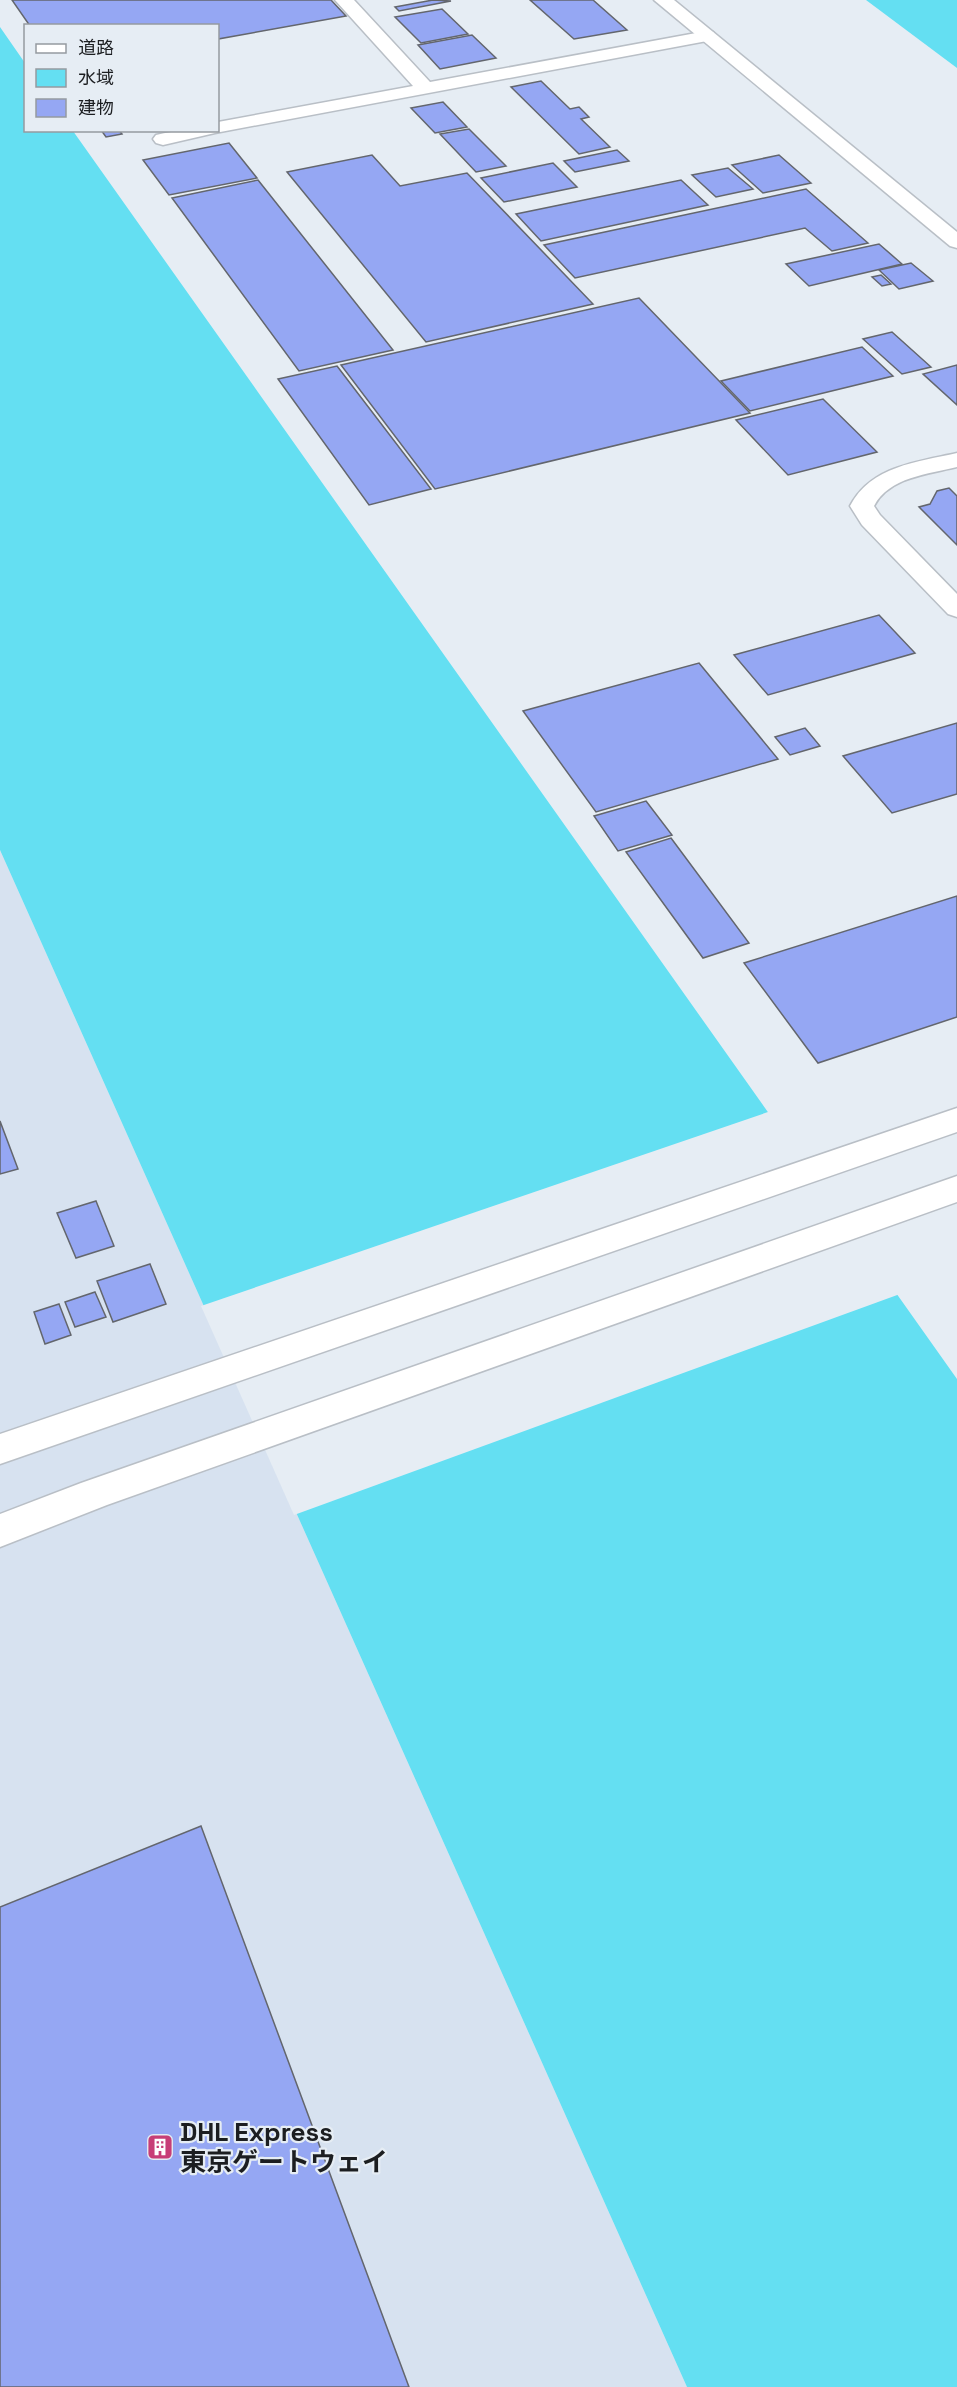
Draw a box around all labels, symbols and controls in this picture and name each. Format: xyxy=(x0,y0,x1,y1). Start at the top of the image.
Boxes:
legend xyxy=(24,24,219,132)
text: 道路 xyxy=(78,36,114,59)
text: 水域 xyxy=(78,66,114,89)
text: 建物 xyxy=(78,96,114,119)
place label: DHL Express 東京ゲートウェイ xyxy=(180,2115,388,2179)
building icon: DHL Express 東京ゲートウェイ xyxy=(145,2132,175,2162)

